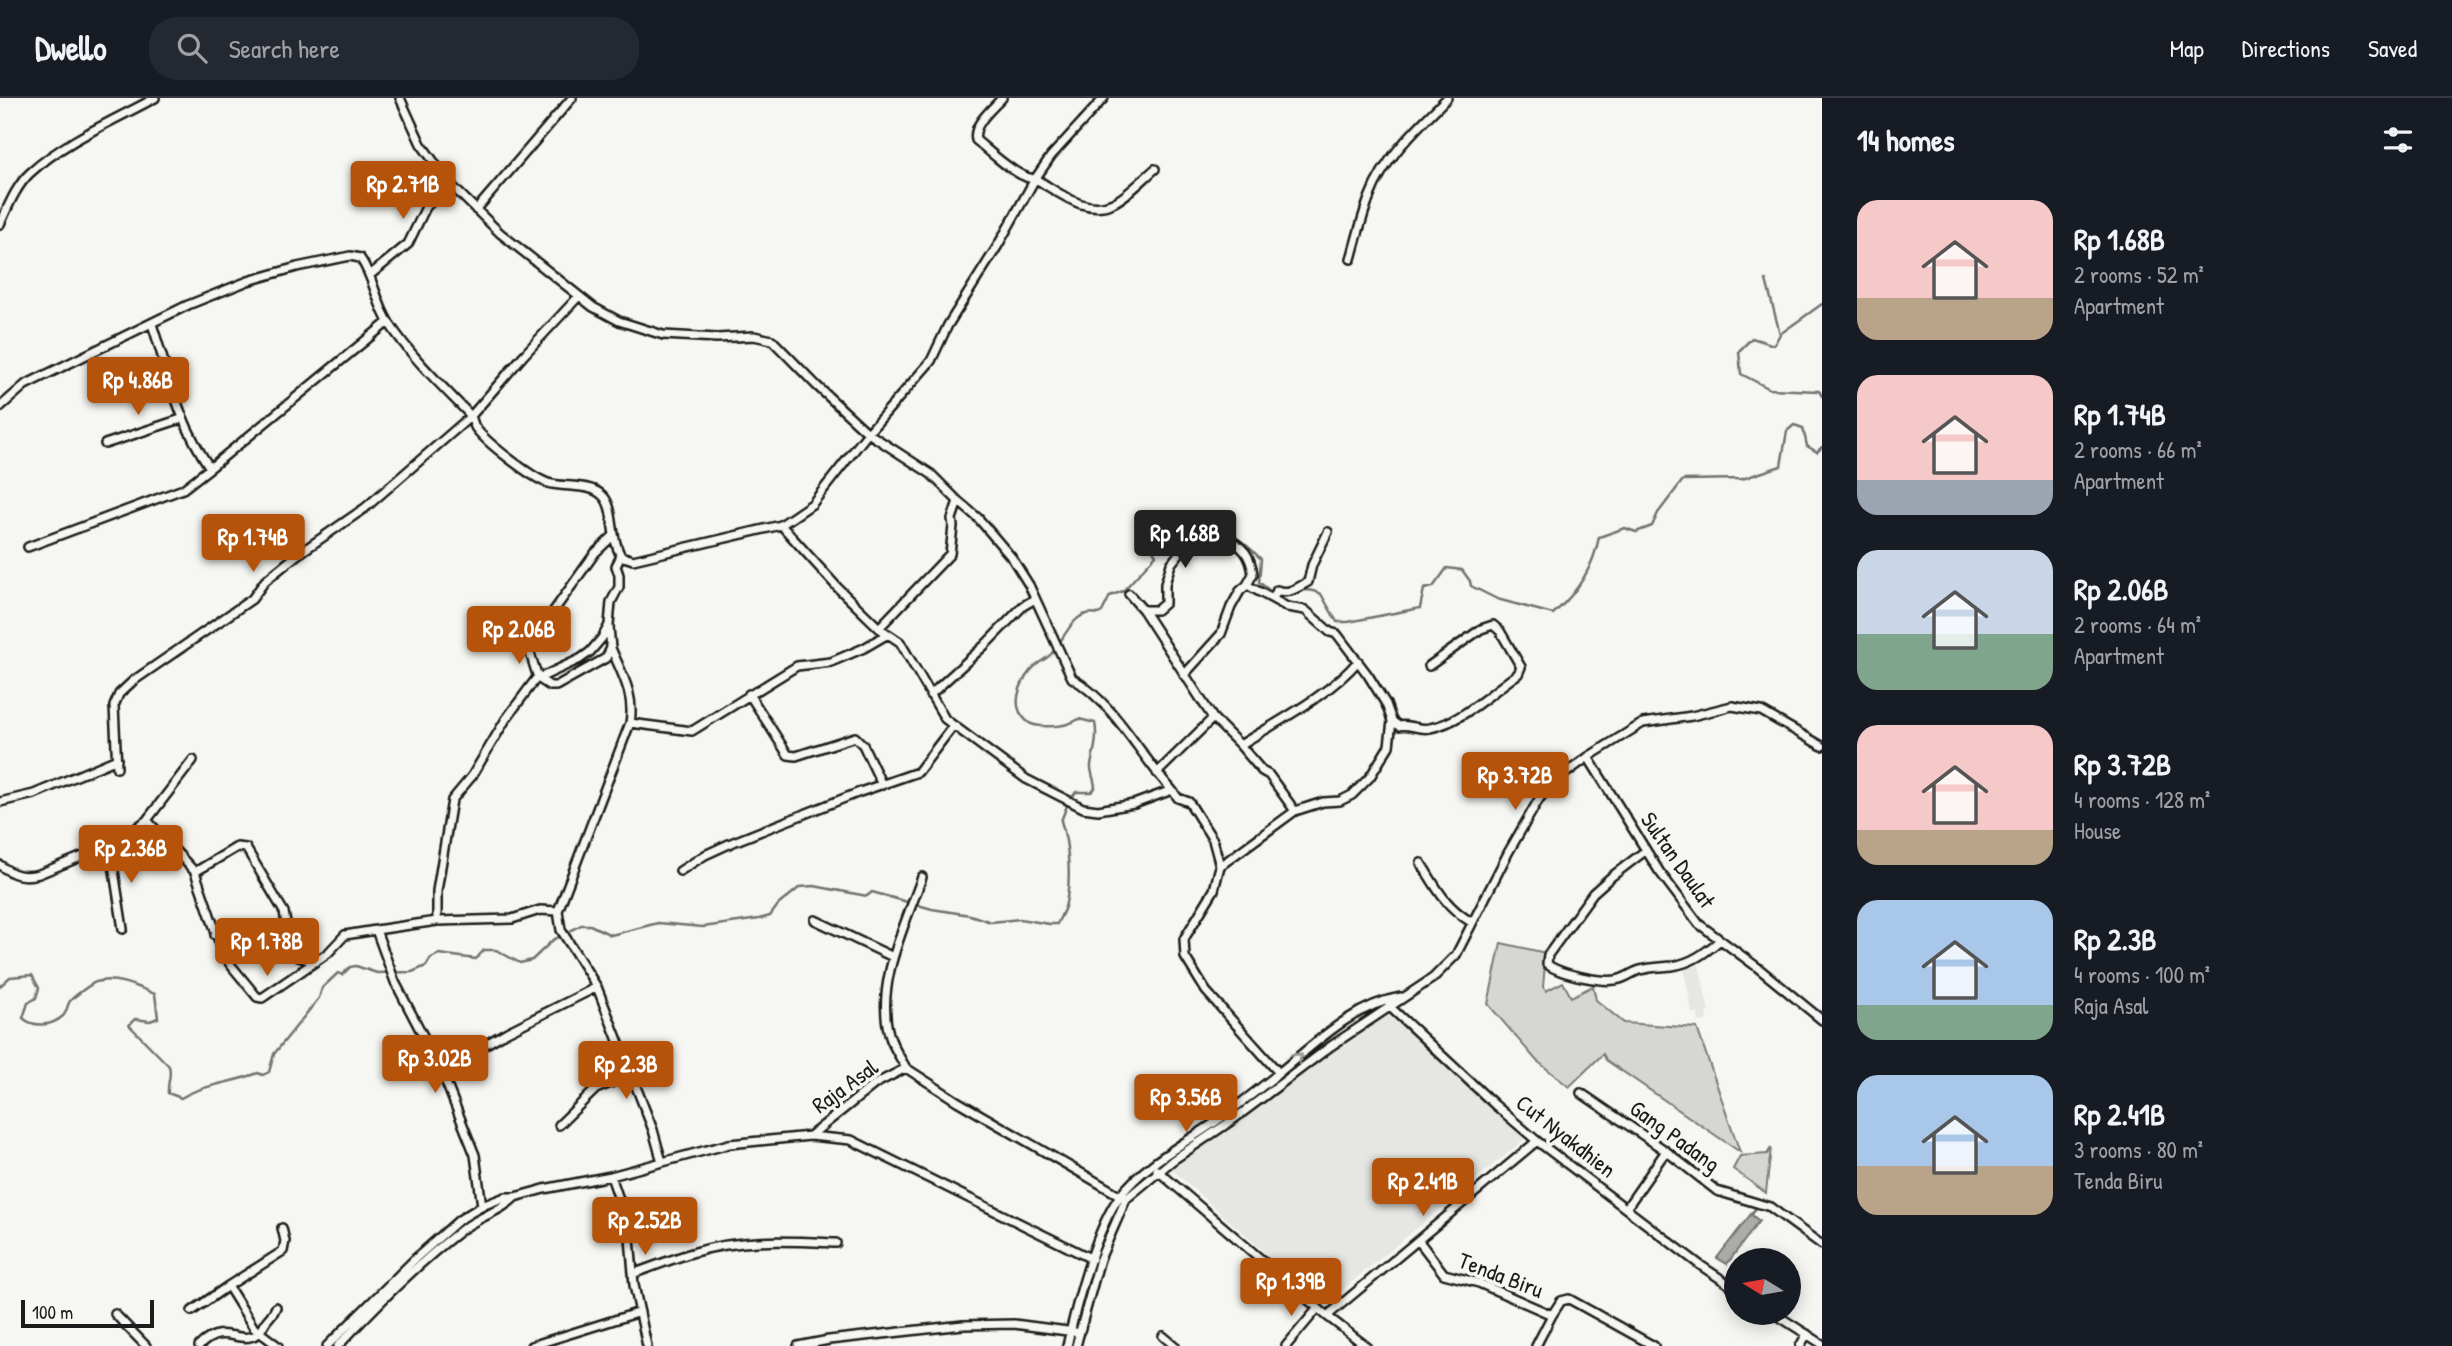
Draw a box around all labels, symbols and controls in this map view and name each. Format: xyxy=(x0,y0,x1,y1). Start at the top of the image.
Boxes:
search box xyxy=(149,17,639,80)
text: Dwello xyxy=(35,26,107,70)
icon: search xyxy=(173,29,211,67)
text: Search here xyxy=(229,31,340,66)
text: Map xyxy=(2170,32,2204,64)
text: Directions xyxy=(2242,32,2330,64)
text: Saved xyxy=(2368,32,2417,64)
text: 14 homes xyxy=(1857,120,1955,160)
icon: filters xyxy=(2379,121,2417,159)
pin: Rp 2.71B xyxy=(331,162,475,221)
text: Rp 2.71B xyxy=(367,168,439,199)
text: Rp 1.68B xyxy=(2074,219,2165,259)
icon: home xyxy=(1913,228,1997,312)
text: 2 rooms · 52 m² xyxy=(2074,259,2204,290)
text: Apartment xyxy=(2074,290,2164,321)
pin: Rp 4.86B xyxy=(66,358,210,417)
text: Rp 4.86B xyxy=(103,364,173,395)
text: Rp 1.74B xyxy=(2074,394,2166,434)
icon: home xyxy=(1913,403,1997,487)
text: 2 rooms · 66 m² xyxy=(2074,434,2202,465)
text: Apartment xyxy=(2074,465,2164,496)
pin: Rp 1.68B xyxy=(1113,510,1257,570)
pin: Rp 1.74B xyxy=(181,514,325,574)
text: Rp 1.68B xyxy=(1150,517,1220,548)
text: Rp 1.74B xyxy=(218,521,288,552)
text: Rp 2.06B xyxy=(2074,569,2168,609)
icon: home xyxy=(1913,578,1997,662)
pin: Rp 2.06B xyxy=(447,606,591,666)
text: 2 rooms · 64 m² xyxy=(2074,609,2201,640)
text: Rp 2.06B xyxy=(483,613,555,644)
text: Apartment xyxy=(2074,640,2164,671)
text: Rp 3.72B xyxy=(2074,744,2171,784)
pin: Rp 3.72B xyxy=(1443,752,1587,812)
icon: home xyxy=(1913,753,1997,837)
text: Rp 3.72B xyxy=(1478,759,1552,790)
text: 4 rooms · 128 m² xyxy=(2074,784,2210,815)
street label: Sultan Daulat xyxy=(1634,805,1723,915)
text: House xyxy=(2074,815,2121,846)
pin: Rp 2.36B xyxy=(59,826,203,885)
text: Rp 2.36B xyxy=(95,832,167,863)
pin: Rp 1.78B xyxy=(195,918,339,978)
text: Rp 2.3B xyxy=(2074,919,2156,959)
text: Rp 1.78B xyxy=(231,925,303,956)
icon: home xyxy=(1913,928,1997,1012)
text: 4 rooms · 100 m² xyxy=(2074,959,2210,990)
text: Raja Asal xyxy=(2074,990,2148,1021)
pin: Rp 3.02B xyxy=(363,1035,507,1095)
text: Rp 3.02B xyxy=(398,1042,472,1073)
pin: Rp 2.3B xyxy=(561,1042,691,1101)
text: Rp 2.3B xyxy=(594,1048,658,1079)
street label: Raja Asal xyxy=(806,1051,885,1120)
one-way arrow xyxy=(1290,1053,1303,1065)
pin: Rp 3.56B xyxy=(1114,1074,1258,1134)
text: Rp 3.56B xyxy=(1150,1081,1222,1112)
street label: Cut Nyakdhien xyxy=(1510,1087,1623,1184)
street label: Gang Padang xyxy=(1624,1092,1727,1179)
text: Rp 2.41B xyxy=(2074,1094,2165,1134)
icon: home xyxy=(1913,1103,1997,1187)
text: 3 rooms · 80 m² xyxy=(2074,1134,2203,1165)
pin: Rp 2.41B xyxy=(1351,1158,1495,1218)
text: Rp 2.41B xyxy=(1388,1165,1458,1196)
text: Tenda Biru xyxy=(2074,1165,2162,1196)
pin: Rp 2.52B xyxy=(573,1198,717,1257)
text: Rp 2.52B xyxy=(608,1204,682,1235)
street label: Tenda Biru xyxy=(1454,1244,1548,1305)
north arrow xyxy=(1724,1248,1801,1325)
map controls xyxy=(1724,1248,1801,1325)
pin: Rp 1.39B xyxy=(1219,1258,1363,1318)
text: Rp 1.39B xyxy=(1256,1265,1326,1296)
scale bar xyxy=(21,1297,154,1329)
text: 100 m xyxy=(32,1299,73,1325)

